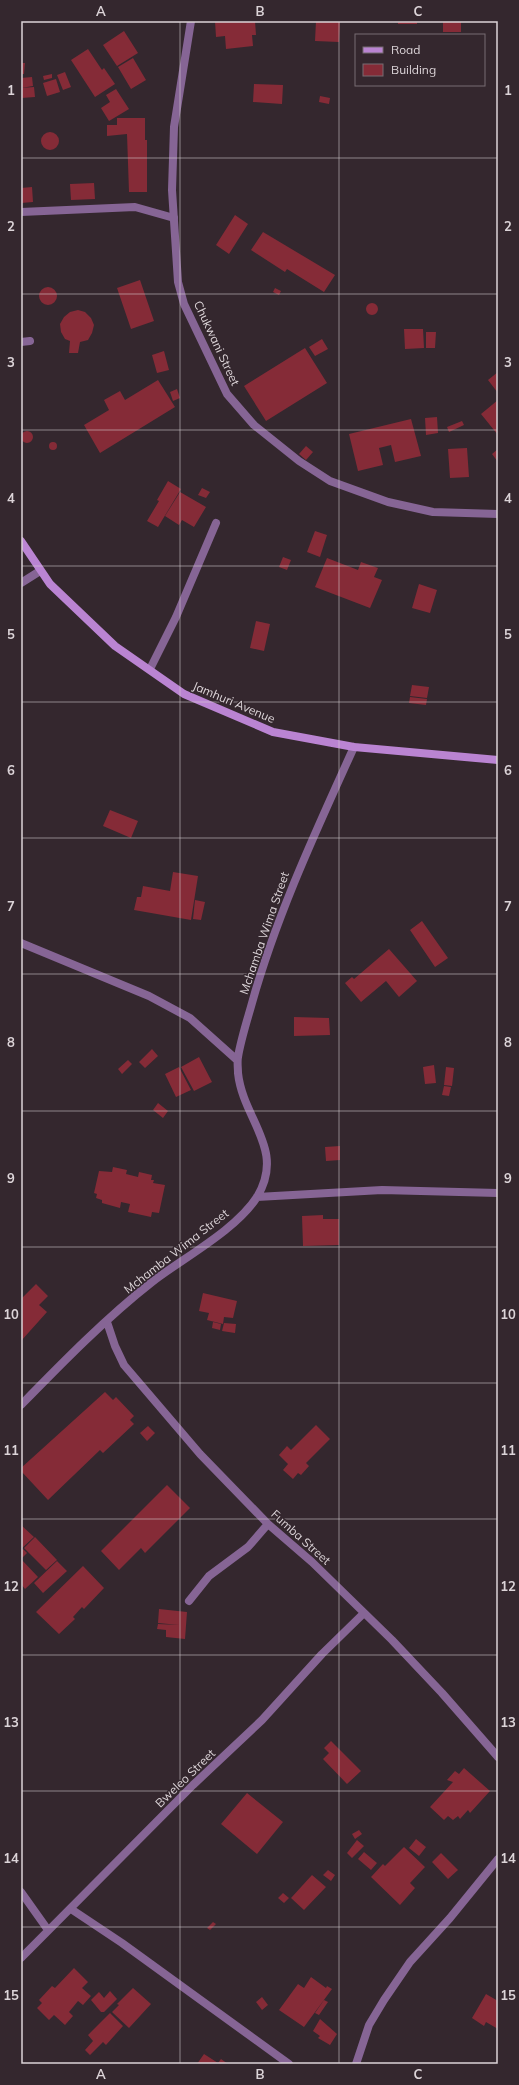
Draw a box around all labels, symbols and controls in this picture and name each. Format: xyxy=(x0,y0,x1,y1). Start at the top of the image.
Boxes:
text: A xyxy=(96,3,106,19)
text: B xyxy=(256,3,265,19)
text: C xyxy=(414,3,423,19)
legend xyxy=(355,34,485,86)
text: Road xyxy=(391,42,420,57)
text: Building xyxy=(391,62,436,77)
text: 1 xyxy=(7,82,15,98)
text: 1 xyxy=(504,82,512,98)
text: 2 xyxy=(7,218,15,234)
text: 2 xyxy=(504,218,512,234)
street label: Chukwani Street xyxy=(191,298,243,388)
text: 3 xyxy=(7,354,15,370)
text: 3 xyxy=(504,354,512,370)
text: 4 xyxy=(7,490,15,506)
text: 4 xyxy=(504,490,512,506)
text: 5 xyxy=(7,626,15,642)
text: 5 xyxy=(504,626,512,642)
street label: Jamhuri Avenue xyxy=(191,678,277,726)
text: 6 xyxy=(7,762,15,778)
text: 6 xyxy=(504,762,512,778)
street label: Mchamba Wima Street xyxy=(236,870,292,996)
text: 7 xyxy=(7,898,15,914)
text: 7 xyxy=(504,898,512,914)
text: 8 xyxy=(7,1034,15,1050)
text: 8 xyxy=(504,1034,512,1050)
text: 9 xyxy=(7,1170,15,1186)
text: 9 xyxy=(504,1170,512,1186)
street label: Mchamba Wima Street xyxy=(121,1205,231,1297)
text: 10 xyxy=(3,1306,19,1322)
text: 10 xyxy=(500,1306,516,1322)
text: 11 xyxy=(3,1442,19,1458)
text: 11 xyxy=(500,1442,516,1458)
street label: Fumba Street xyxy=(268,1506,334,1568)
text: 12 xyxy=(3,1578,19,1594)
text: 12 xyxy=(500,1578,516,1594)
text: 13 xyxy=(3,1714,19,1730)
text: 13 xyxy=(500,1714,516,1730)
street label: Bweleo Street xyxy=(152,1746,218,1810)
text: 14 xyxy=(3,1850,19,1866)
text: 14 xyxy=(500,1850,516,1866)
text: 15 xyxy=(3,1987,19,2003)
text: 15 xyxy=(500,1987,516,2003)
text: A xyxy=(96,2066,106,2082)
text: B xyxy=(256,2066,265,2082)
text: C xyxy=(414,2066,423,2082)

